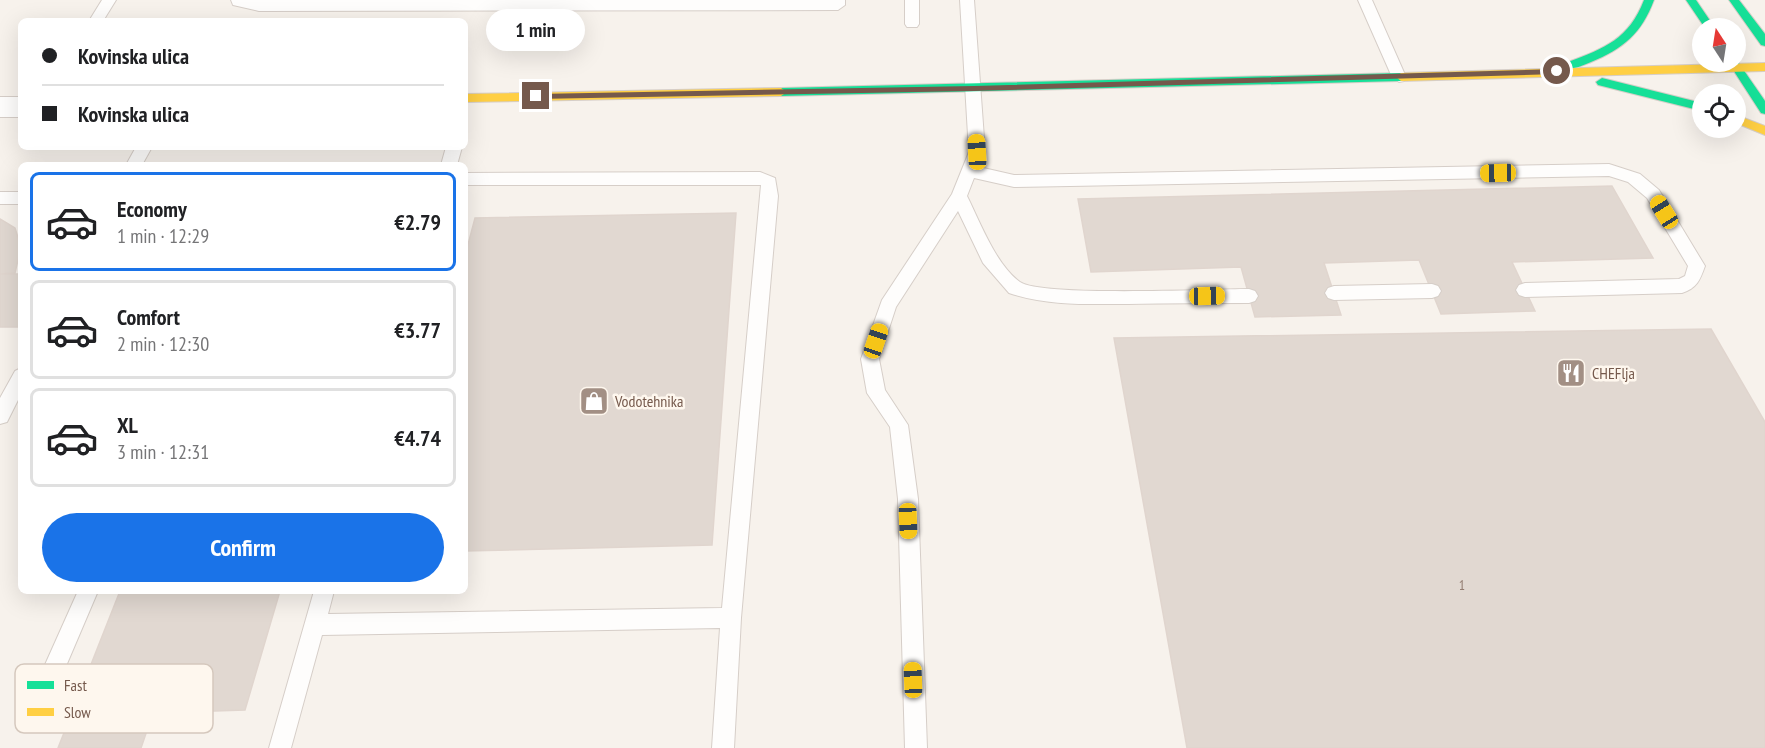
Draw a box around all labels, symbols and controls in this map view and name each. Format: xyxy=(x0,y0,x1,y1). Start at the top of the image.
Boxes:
callout: 1 min xyxy=(486,9,586,51)
text: 1 min xyxy=(515,17,556,43)
north arrow xyxy=(1692,18,1746,72)
map controls xyxy=(1692,18,1746,138)
text: Kovinska ulica xyxy=(78,42,189,70)
route start xyxy=(1543,57,1570,84)
route end xyxy=(522,82,549,109)
button: locate xyxy=(1692,84,1746,138)
text: Kovinska ulica xyxy=(78,100,189,128)
car xyxy=(967,134,987,170)
car xyxy=(1480,164,1516,182)
car xyxy=(1647,192,1681,232)
icon: car xyxy=(45,195,99,249)
text: Economy xyxy=(117,195,187,223)
text: €2.79 xyxy=(394,208,441,236)
text: 1 min · 12:29 xyxy=(117,223,209,249)
car xyxy=(1189,287,1225,305)
icon: car xyxy=(45,303,99,357)
text: Comfort xyxy=(117,303,180,331)
text: €3.77 xyxy=(394,316,441,344)
car xyxy=(862,321,890,361)
text: 2 min · 12:30 xyxy=(117,331,209,357)
restaurant icon: CHEFlja xyxy=(1555,357,1587,389)
place label: CHEFlja xyxy=(1592,363,1635,383)
shop icon: Vodotehnika xyxy=(578,385,610,417)
place label: Vodotehnika xyxy=(614,391,683,411)
icon: car xyxy=(45,411,99,465)
text: XL xyxy=(117,411,138,439)
text: €4.74 xyxy=(394,424,441,452)
text: 3 min · 12:31 xyxy=(117,439,209,465)
car xyxy=(898,503,918,539)
button: Confirm xyxy=(42,513,444,582)
house number: 1 xyxy=(1459,576,1465,594)
car xyxy=(903,662,923,698)
legend xyxy=(15,664,213,733)
text: Fast xyxy=(64,675,87,695)
text: Slow xyxy=(64,702,91,722)

